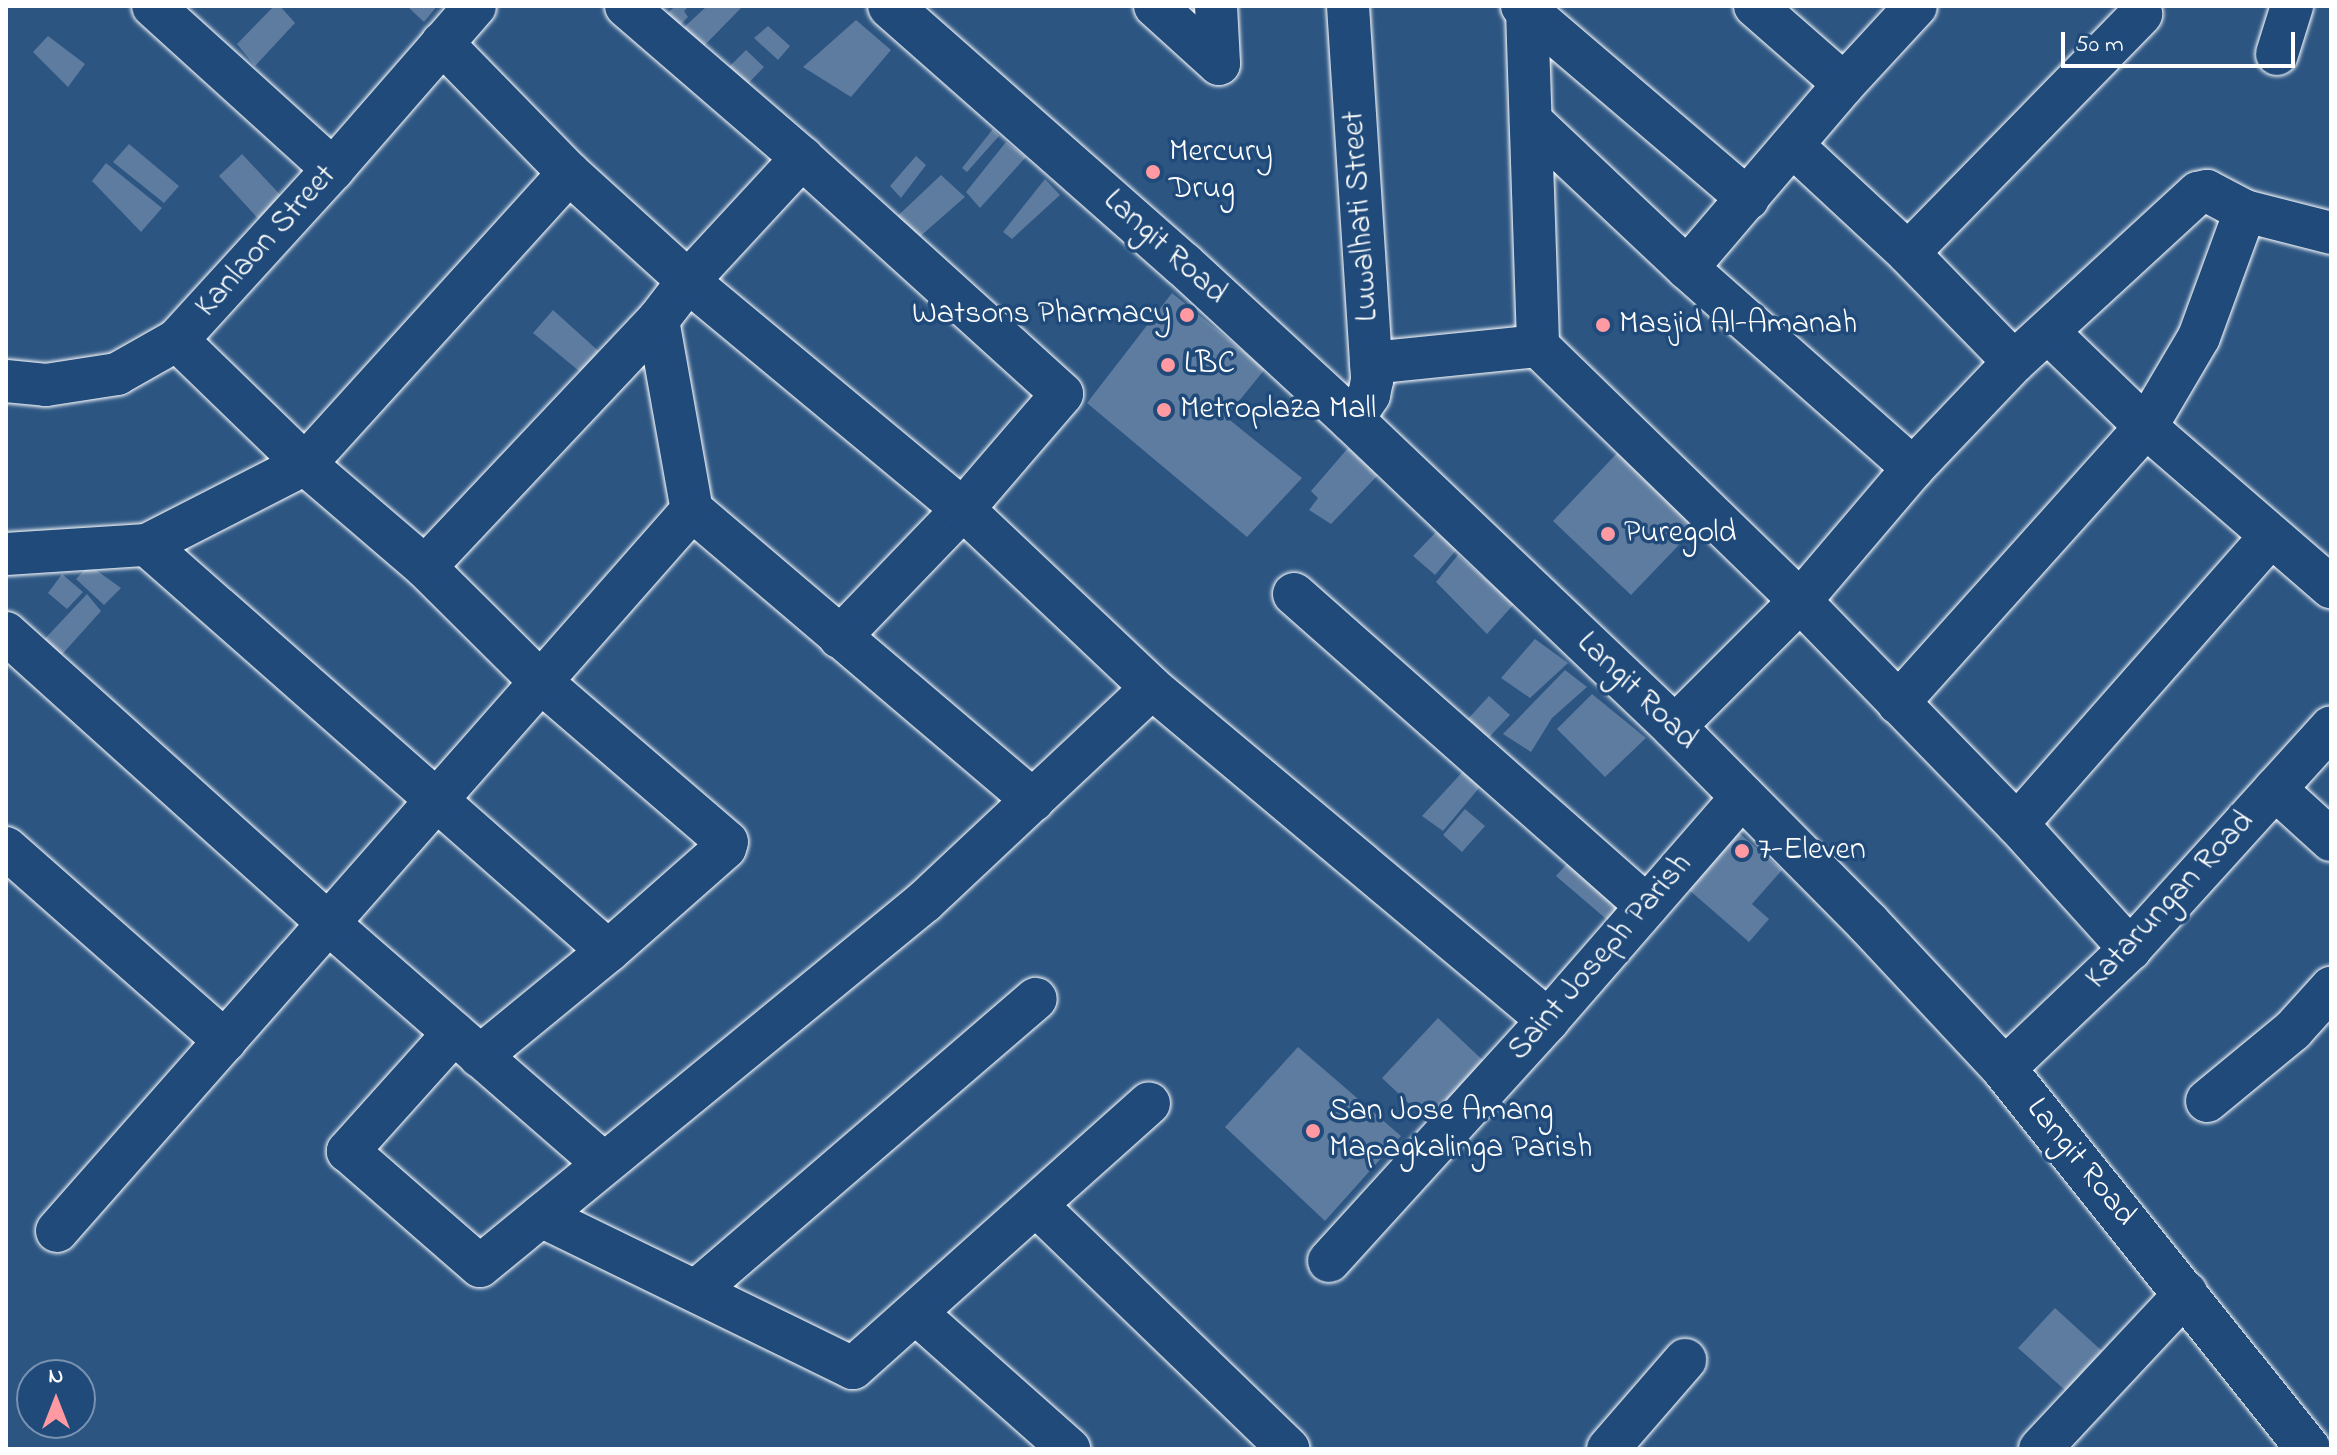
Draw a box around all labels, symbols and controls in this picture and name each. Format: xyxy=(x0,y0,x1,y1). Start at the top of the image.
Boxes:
scale bar xyxy=(2065,16,2299,66)
text: 50 m xyxy=(2075,28,2124,63)
street label: Luwalhati Street xyxy=(1335,109,1389,323)
place label: Mercury Drug xyxy=(1169,135,1273,210)
street label: Kanlaon Street xyxy=(188,158,346,326)
marker: Mercury Drug xyxy=(1144,163,1162,181)
street label: Langit Road xyxy=(1094,182,1234,314)
place label: Watsons Pharmacy xyxy=(912,296,1171,334)
marker: Watsons Pharmacy xyxy=(1178,306,1196,324)
place label: Masjid Al-Amanah xyxy=(1619,306,1857,344)
marker: Masjid Al-Amanah xyxy=(1594,316,1612,334)
place label: LBC xyxy=(1184,346,1235,384)
marker: LBC xyxy=(1159,356,1177,374)
place label: Metroplaza Mall xyxy=(1180,391,1376,429)
marker: Metroplaza Mall xyxy=(1155,401,1173,419)
place label: Puregold xyxy=(1624,515,1737,553)
marker: Puregold xyxy=(1599,525,1617,543)
street label: Langit Road xyxy=(1567,625,1705,759)
street label: Katarungan Road xyxy=(2079,804,2263,998)
place label: 7-Eleven xyxy=(1758,832,1866,870)
marker: 7-Eleven xyxy=(1733,842,1751,860)
street label: Saint Joseph Parish xyxy=(1501,847,1701,1069)
street label: Langit Road xyxy=(2017,1091,2143,1235)
place label: San Jose Amang Mapagkalinga Parish xyxy=(1329,1094,1592,1169)
marker: San Jose Amang Mapagkalinga Parish xyxy=(1304,1122,1322,1140)
north arrow xyxy=(16,1359,96,1439)
text: N xyxy=(49,1361,63,1393)

